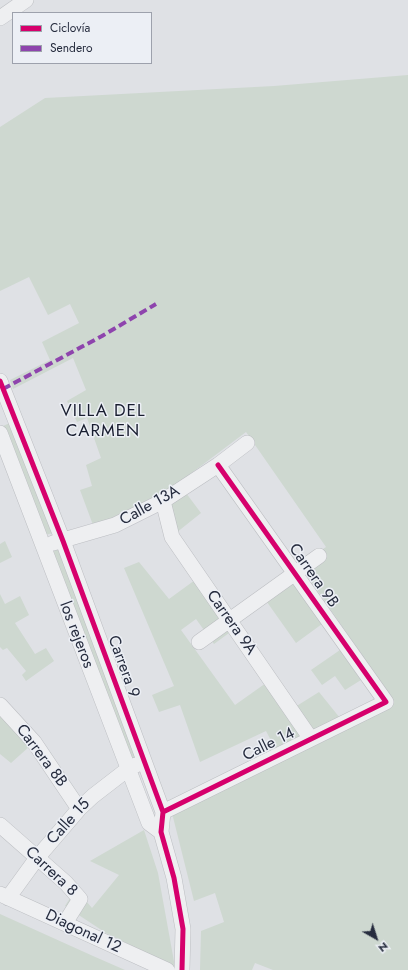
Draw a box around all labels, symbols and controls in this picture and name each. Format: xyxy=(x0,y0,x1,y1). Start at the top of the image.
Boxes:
legend xyxy=(12,12,152,64)
text: Ciclovía xyxy=(50,19,90,37)
text: Sendero xyxy=(50,39,93,57)
district label: VILLA DEL CARMEN xyxy=(60,402,146,442)
street label: Calle 13A xyxy=(117,482,183,530)
street label: Carrera 9B xyxy=(284,540,342,612)
street label: Carrera 9A xyxy=(202,587,260,659)
street label: los rejeros xyxy=(55,599,97,671)
street label: Carrera 9 xyxy=(103,633,143,701)
street label: Carrera 8B xyxy=(11,721,71,791)
street label: Calle 14 xyxy=(240,724,298,766)
street label: Calle 15 xyxy=(43,795,95,849)
street label: Carrera 8 xyxy=(21,843,81,901)
street label: Diagonal 12 xyxy=(42,906,124,958)
north arrow xyxy=(356,918,396,958)
text: N xyxy=(375,938,392,956)

